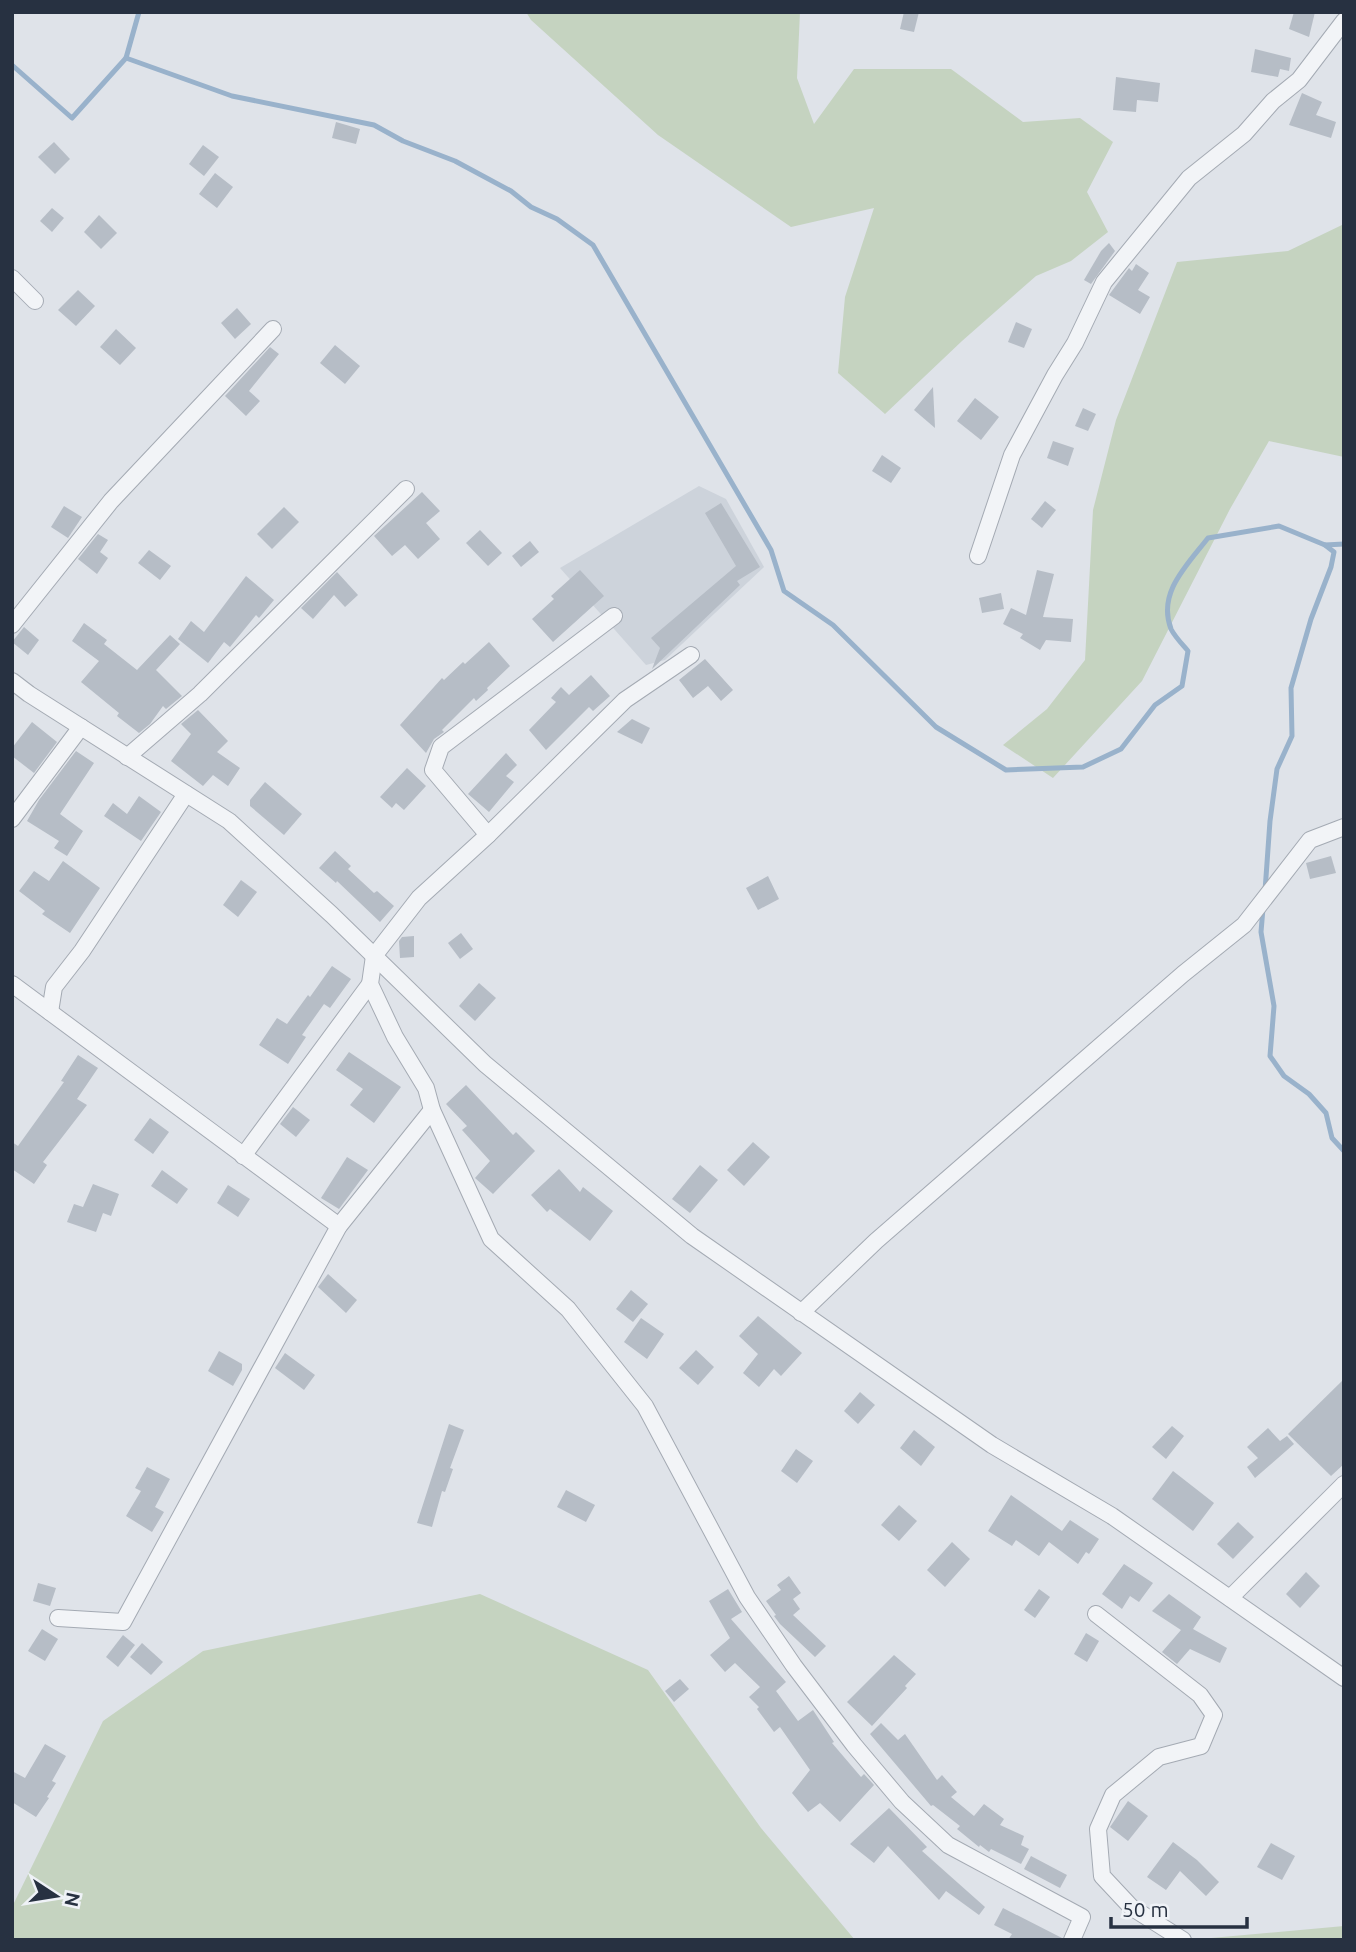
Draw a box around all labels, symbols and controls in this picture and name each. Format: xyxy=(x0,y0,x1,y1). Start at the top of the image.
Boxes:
north arrow xyxy=(21,1861,91,1931)
scale bar xyxy=(1111,1885,1248,1929)
text: N xyxy=(60,1890,85,1909)
text: 50 m xyxy=(1122,1897,1169,1921)

